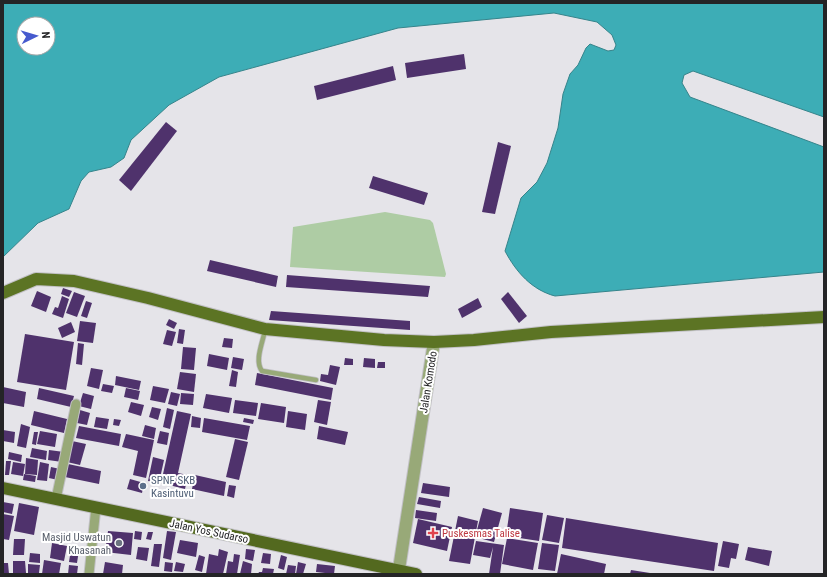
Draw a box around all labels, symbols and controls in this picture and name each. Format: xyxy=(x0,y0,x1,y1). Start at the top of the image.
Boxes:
north arrow xyxy=(16,16,56,56)
text: N xyxy=(39,31,52,39)
street label: Jalan Komodo xyxy=(417,350,440,414)
place label: SPNF SKB Kasintuvu xyxy=(151,474,195,500)
marker: SPNF SKB Kasintuvu xyxy=(138,481,148,491)
street label: Jalan Yos Sudarso xyxy=(168,517,250,546)
marker: Puskesmas Talise xyxy=(427,527,439,539)
place label: Puskesmas Talise xyxy=(442,527,520,540)
place label: Masjid Uswatun Khasanah xyxy=(42,531,111,557)
marker: Masjid Uswatun Khasanah xyxy=(114,538,124,548)

